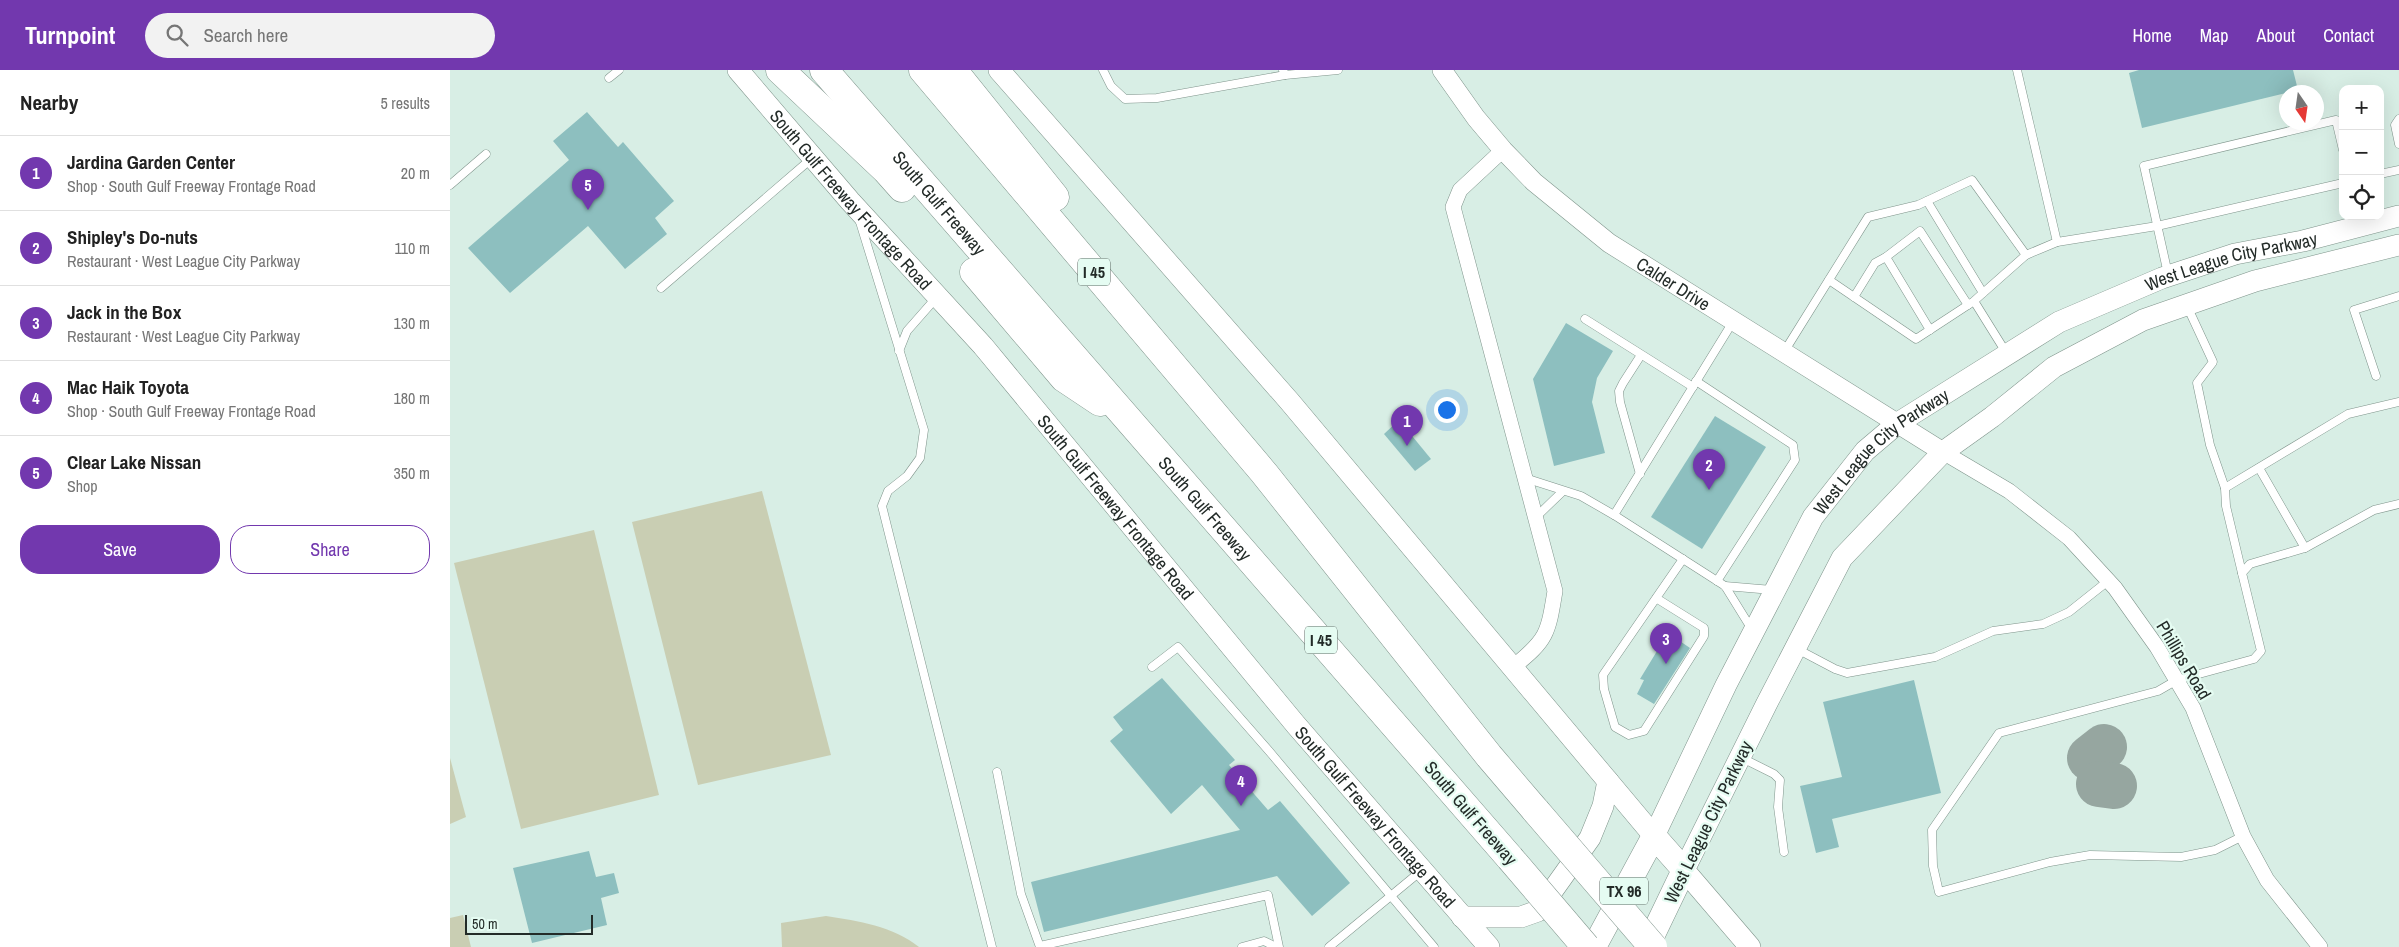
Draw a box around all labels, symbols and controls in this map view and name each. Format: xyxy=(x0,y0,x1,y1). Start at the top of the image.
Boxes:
search box xyxy=(145,13,495,58)
text: Turnpoint xyxy=(25,19,115,51)
icon: search xyxy=(163,21,191,49)
text: Search here xyxy=(203,22,288,48)
text: Home xyxy=(2132,23,2172,48)
text: Map xyxy=(2200,23,2229,48)
text: About xyxy=(2257,23,2295,48)
text: Contact xyxy=(2323,23,2374,48)
north arrow xyxy=(2279,85,2324,130)
map controls xyxy=(2339,85,2384,220)
button: + xyxy=(2339,85,2384,130)
text: Nearby xyxy=(20,88,78,117)
text: 5 results xyxy=(380,92,430,114)
street label: South Gulf Freeway Frontage Road xyxy=(766,106,938,294)
button: − xyxy=(2339,130,2384,175)
street label: South Gulf Freeway xyxy=(888,147,990,259)
text: Jardina Garden Center xyxy=(67,149,235,175)
text: 1 xyxy=(32,162,40,184)
text: 20 m xyxy=(401,162,430,184)
pin: 5 xyxy=(572,169,604,210)
text: Shop · South Gulf Freeway Frontage Road xyxy=(67,175,316,197)
button: locate xyxy=(2339,175,2384,220)
text: Shipley's Do-nuts xyxy=(67,224,198,250)
street label: West League City Parkway xyxy=(2141,225,2320,296)
text: 2 xyxy=(32,237,40,259)
text: 110 m xyxy=(394,237,430,259)
text: Restaurant · West League City Parkway xyxy=(67,250,300,272)
street label: Calder Drive xyxy=(1632,251,1715,316)
road number: I 45 xyxy=(1078,258,1110,286)
text: Jack in the Box xyxy=(67,299,181,325)
text: 3 xyxy=(32,312,40,334)
text: 130 m xyxy=(394,312,430,334)
text: Restaurant · West League City Parkway xyxy=(67,325,300,347)
text: Mac Haik Toyota xyxy=(67,374,189,400)
street label: West League City Parkway xyxy=(1807,382,1954,520)
text: 4 xyxy=(32,387,40,409)
text: 180 m xyxy=(394,387,430,409)
your location xyxy=(1434,397,1460,423)
text: Shop · South Gulf Freeway Frontage Road xyxy=(67,400,316,422)
pin: 1 xyxy=(1391,405,1423,446)
street label: South Gulf Freeway Frontage Road xyxy=(1032,409,1200,605)
text: Clear Lake Nissan xyxy=(67,449,201,475)
pin: 2 xyxy=(1693,449,1725,490)
street label: South Gulf Freeway xyxy=(1153,451,1258,566)
text: 5 xyxy=(32,462,40,484)
text: 350 m xyxy=(394,462,430,484)
text: Shop xyxy=(67,475,98,497)
button: Save xyxy=(20,525,220,574)
button: Share xyxy=(230,525,430,574)
street label: Phillips Road xyxy=(2151,616,2217,704)
pin: 3 xyxy=(1650,623,1682,664)
road number: I 45 xyxy=(1305,626,1337,654)
street label: South Gulf Freeway Frontage Road xyxy=(1290,720,1462,913)
street label: West League City Parkway xyxy=(1658,736,1758,907)
street label: South Gulf Freeway xyxy=(1419,756,1524,871)
pin: 4 xyxy=(1225,765,1257,806)
road number: TX 96 xyxy=(1600,878,1648,904)
scale bar xyxy=(465,912,592,935)
text: 50 m xyxy=(472,915,498,933)

